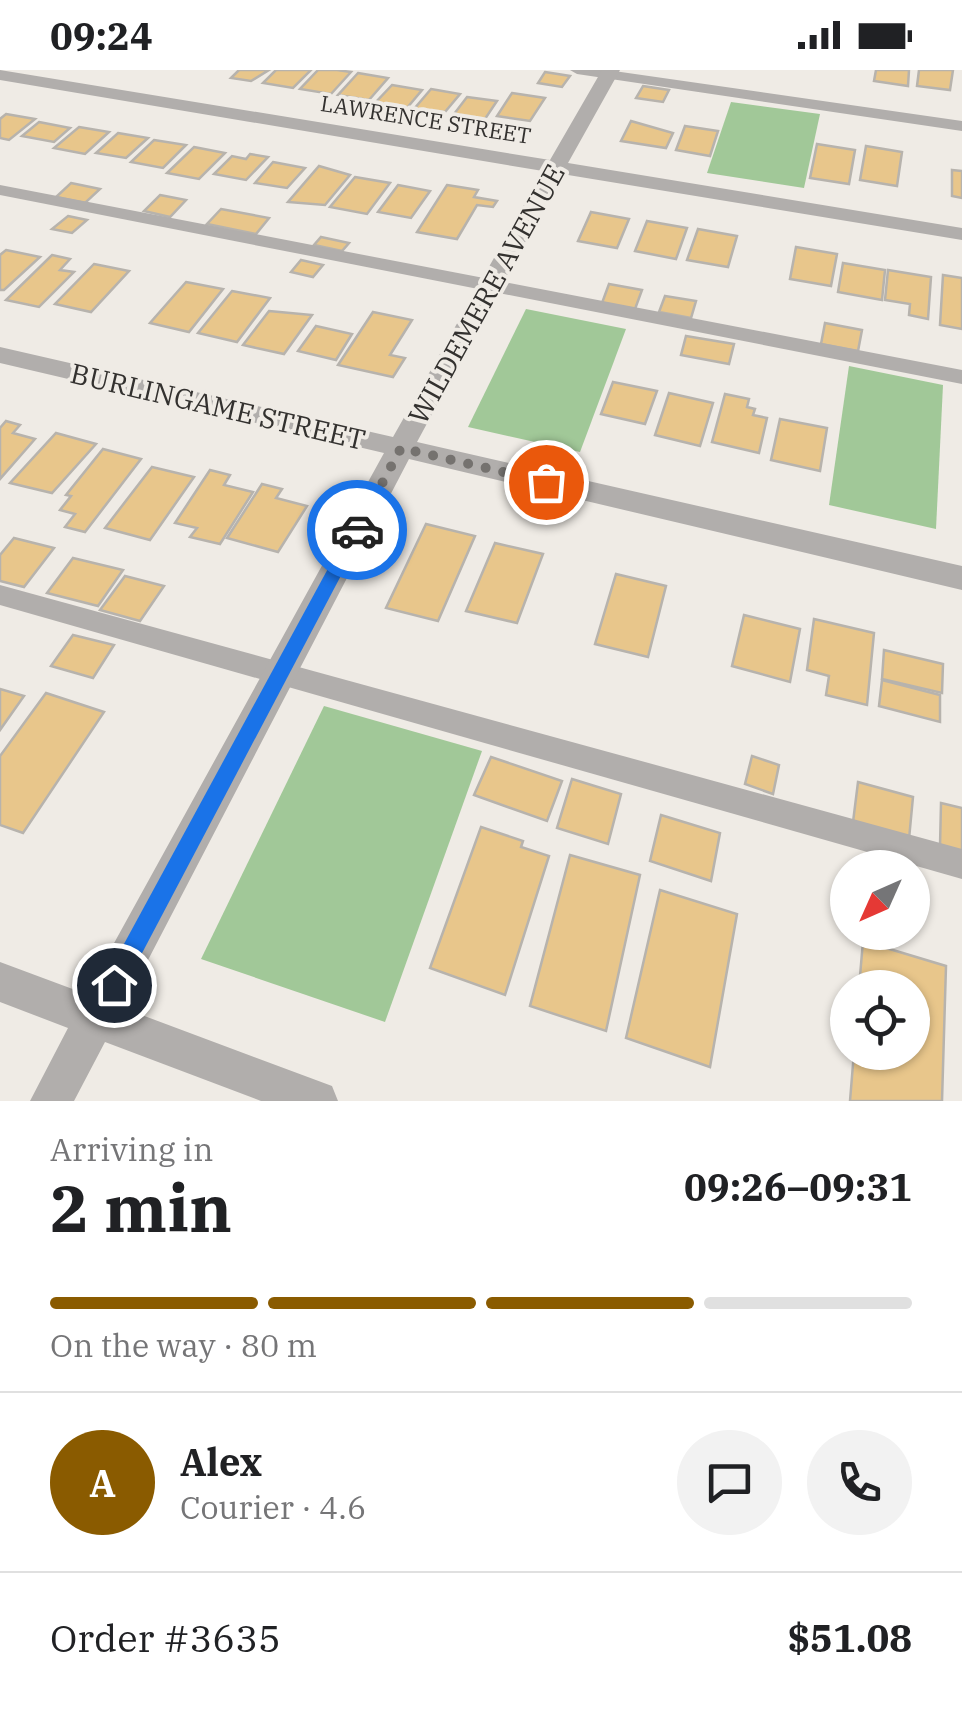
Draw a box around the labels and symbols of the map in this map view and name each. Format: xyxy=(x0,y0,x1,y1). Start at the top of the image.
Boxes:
street label: LAWRENCE STREET xyxy=(319,88,533,150)
street label: WILDEMERE AVENUE xyxy=(399,158,573,430)
street label: BURLINGAME STREET xyxy=(67,354,369,458)
pin xyxy=(504,440,589,525)
courier xyxy=(307,480,407,580)
north arrow xyxy=(830,850,930,950)
pin xyxy=(72,943,157,1028)

